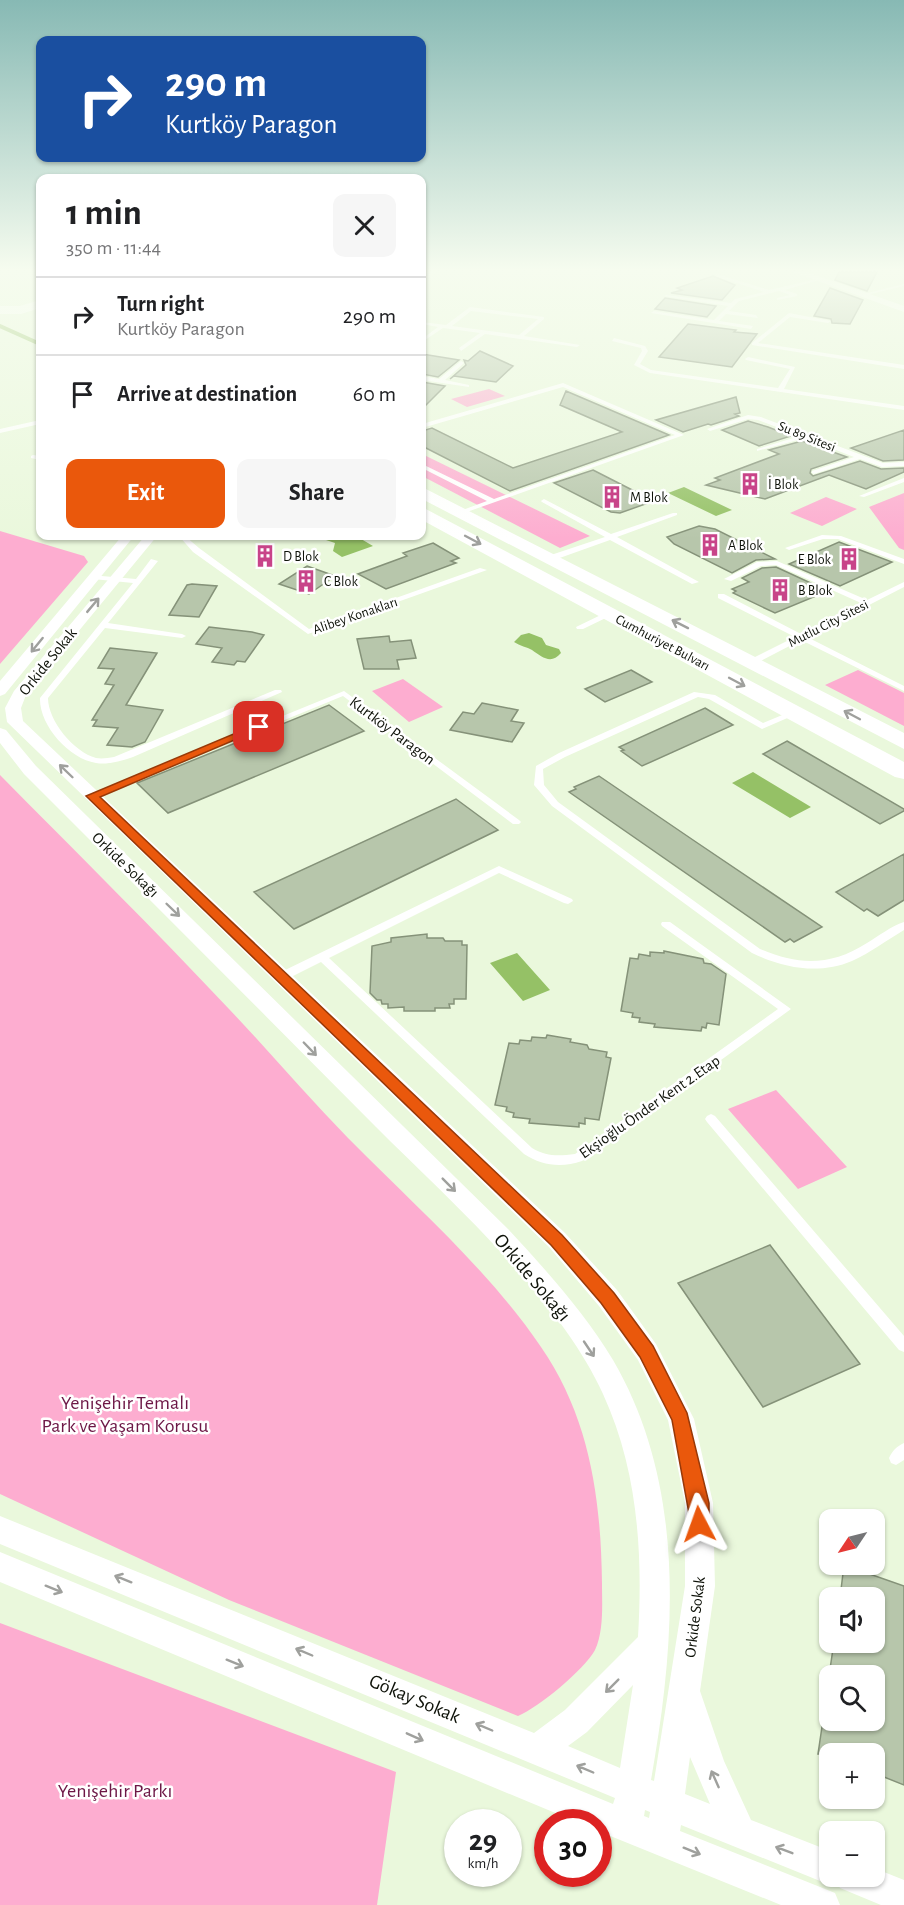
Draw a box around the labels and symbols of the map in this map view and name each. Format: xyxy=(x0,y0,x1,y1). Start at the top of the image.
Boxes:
street label: Su 89 Sitesi xyxy=(776,419,837,455)
building icon: İ Blok xyxy=(737,471,763,497)
place label: İ Blok xyxy=(768,475,799,492)
building icon: M Blok xyxy=(599,484,625,510)
place label: M Blok xyxy=(630,491,668,505)
building icon: A Blok xyxy=(697,532,723,558)
one-way arrow xyxy=(464,535,482,546)
place label: A Blok xyxy=(728,539,763,553)
building icon: D Blok xyxy=(252,543,278,569)
building icon: E Blok xyxy=(836,546,862,572)
place label: D Blok xyxy=(283,550,319,564)
place label: E Blok xyxy=(798,553,832,567)
building icon: C Blok xyxy=(293,568,319,594)
place label: C Blok xyxy=(324,575,358,589)
building icon: B Blok xyxy=(767,577,793,603)
place label: B Blok xyxy=(798,584,833,598)
street label: Alibey Konakları xyxy=(311,595,400,637)
one-way arrow xyxy=(86,597,99,613)
street label: Mutlu City Sitesi xyxy=(786,598,871,650)
street label: Cumhuriyet Bulvarı xyxy=(613,612,712,674)
one-way arrow xyxy=(671,618,689,630)
street label: Orkide Sokak xyxy=(16,624,80,698)
one-way arrow xyxy=(30,637,43,653)
one-way arrow xyxy=(728,677,746,688)
street label: Kurtköy Paragon xyxy=(346,694,438,769)
pin xyxy=(233,701,284,752)
one-way arrow xyxy=(844,709,862,720)
one-way arrow xyxy=(58,764,73,778)
street label: Orkide Sokağı xyxy=(89,829,162,900)
one-way arrow xyxy=(166,902,181,917)
one-way arrow xyxy=(303,1041,317,1056)
street label: Ekşioğlu Önder Kent 2.Etap xyxy=(575,1051,723,1161)
one-way arrow xyxy=(442,1178,456,1193)
street label: Orkide Sokağı xyxy=(490,1230,574,1325)
one-way arrow xyxy=(583,1340,595,1357)
park label: Yenişehir Temalı Park ve Yaşam Korusu xyxy=(41,1393,209,1436)
position arrow xyxy=(667,1492,731,1556)
north arrow xyxy=(819,1509,885,1575)
one-way arrow xyxy=(114,1573,133,1584)
street label: Orkide Sokak xyxy=(682,1575,708,1659)
one-way arrow xyxy=(44,1584,63,1595)
one-way arrow xyxy=(295,1646,314,1657)
one-way arrow xyxy=(225,1658,243,1669)
street label: Gökay Sokak xyxy=(366,1671,463,1727)
one-way arrow xyxy=(604,1679,619,1694)
one-way arrow xyxy=(475,1721,494,1732)
one-way arrow xyxy=(405,1732,423,1743)
one-way arrow xyxy=(577,1763,595,1774)
one-way arrow xyxy=(708,1770,719,1788)
park label: Yenişehir Parkı xyxy=(58,1781,172,1801)
speed limit sign: 30 xyxy=(534,1809,612,1887)
one-way arrow xyxy=(775,1844,794,1855)
one-way arrow xyxy=(683,1846,701,1857)

